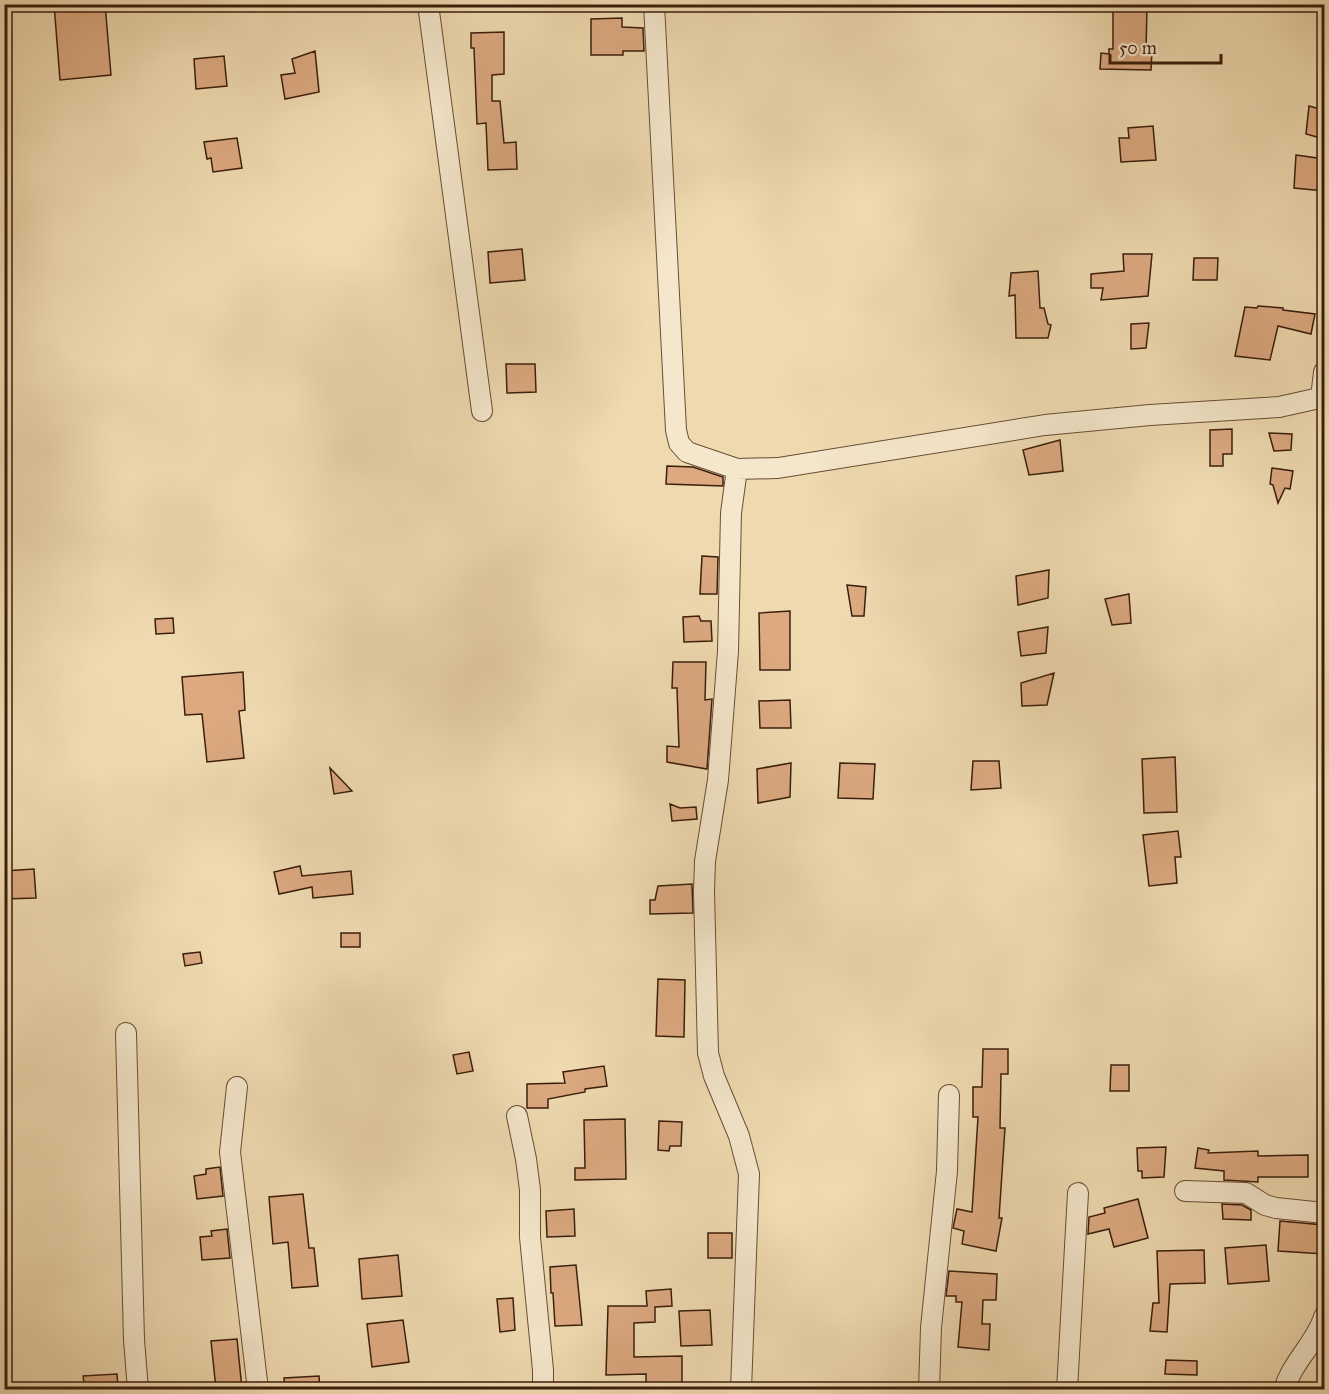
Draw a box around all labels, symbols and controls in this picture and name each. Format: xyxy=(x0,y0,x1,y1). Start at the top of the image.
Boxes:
scale bar xyxy=(1110,27,1221,65)
text: 50 m xyxy=(1119,37,1157,59)

